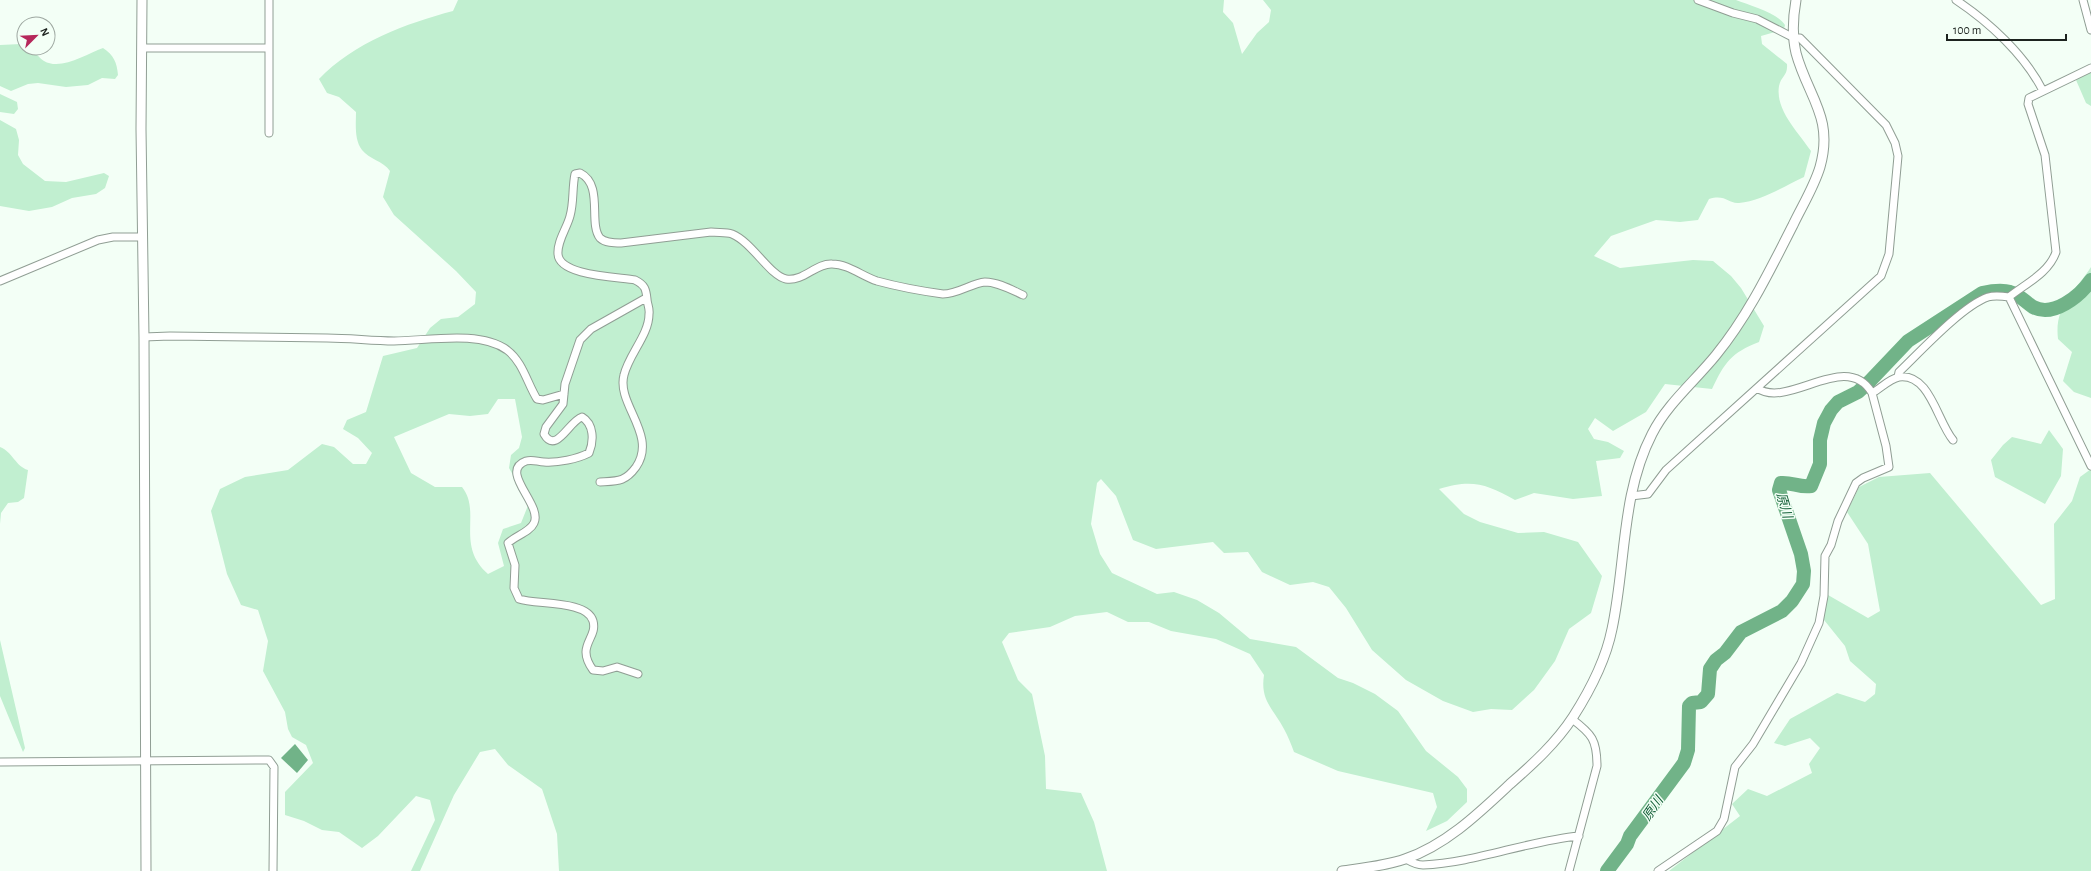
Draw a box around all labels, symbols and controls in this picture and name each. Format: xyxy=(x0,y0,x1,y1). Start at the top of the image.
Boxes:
north arrow xyxy=(16,16,56,56)
scale bar xyxy=(1947,16,2066,42)
text: 100 m xyxy=(1953,24,1981,36)
text: N xyxy=(38,26,51,38)
water label: 原川 xyxy=(1774,491,1795,522)
water label: 原川 xyxy=(1640,792,1667,823)

